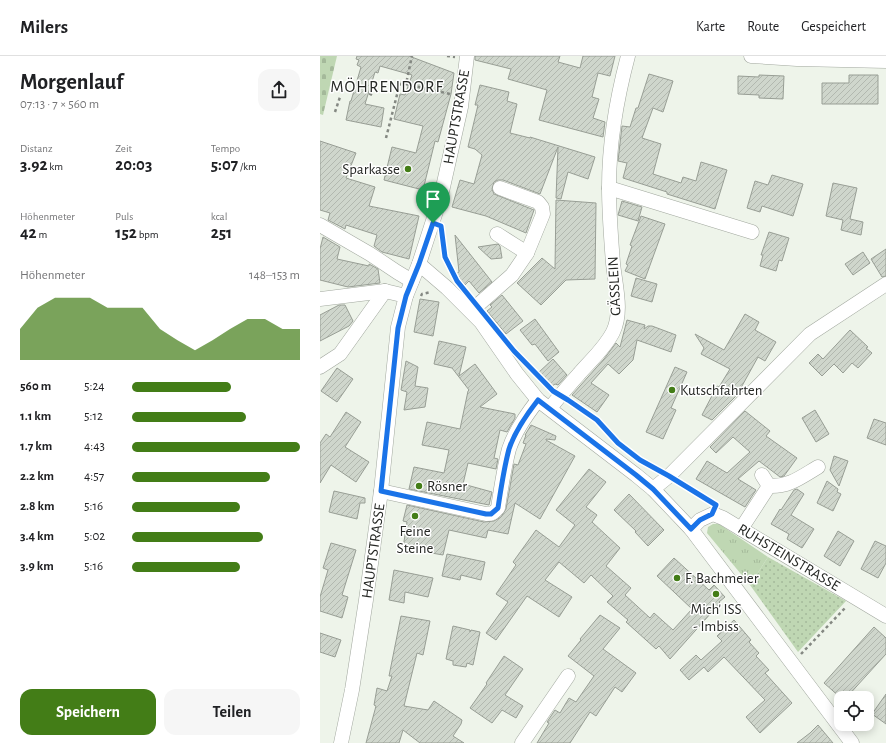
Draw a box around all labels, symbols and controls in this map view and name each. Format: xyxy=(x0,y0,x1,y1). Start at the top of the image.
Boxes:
text: Milers xyxy=(20,18,68,37)
text: Karte xyxy=(696,20,725,34)
text: Route xyxy=(747,20,779,34)
text: Gespeichert xyxy=(801,20,866,34)
button: share xyxy=(258,69,300,111)
street label: HAUPTSTRASSE xyxy=(441,69,472,165)
text: Morgenlauf xyxy=(20,71,123,93)
district label: MÖHRENDORF xyxy=(330,77,444,95)
text: 07:13 · 7 × 560 m xyxy=(20,98,99,111)
text: Distanz xyxy=(20,143,53,154)
text: Zeit xyxy=(115,143,132,154)
text: Tempo xyxy=(211,143,240,154)
text: 3.92 xyxy=(20,156,47,173)
text: 20:03 xyxy=(115,156,152,173)
text: 5:07 xyxy=(211,156,238,173)
text: km xyxy=(47,161,63,172)
text: /km xyxy=(238,161,257,172)
place label: Sparkasse xyxy=(342,162,400,177)
marker: Sparkasse xyxy=(403,164,413,174)
pin xyxy=(416,182,450,223)
icon: arrive xyxy=(422,188,444,210)
text: Höhenmeter xyxy=(20,211,75,222)
text: Puls xyxy=(115,211,133,222)
text: kcal xyxy=(211,211,227,222)
text: 42 xyxy=(20,224,37,241)
text: 152 xyxy=(115,224,137,241)
text: 251 xyxy=(211,224,232,241)
text: m xyxy=(37,229,47,240)
text: bpm xyxy=(137,229,159,240)
street label: GÄSSLEIN xyxy=(604,256,624,316)
text: Höhenmeter xyxy=(20,269,85,282)
text: 148–153 m xyxy=(249,269,300,282)
text: 560 m xyxy=(20,380,51,393)
text: 5:24 xyxy=(84,380,105,393)
place label: Kutschfahrten xyxy=(680,383,762,398)
marker: Kutschfahrten xyxy=(667,385,677,395)
text: 1.1 km xyxy=(20,410,51,423)
text: 5:12 xyxy=(84,410,103,423)
text: 1.7 km xyxy=(20,440,52,453)
text: 4:43 xyxy=(84,440,105,453)
text: 2.2 km xyxy=(20,470,54,483)
text: 4:57 xyxy=(84,470,104,483)
place label: Rösner xyxy=(427,479,467,494)
marker: Rösner xyxy=(414,481,424,491)
text: 2.8 km xyxy=(20,500,54,513)
text: 5:16 xyxy=(84,500,103,513)
street label: HAUPTSTRASSE xyxy=(359,503,388,599)
marker: Feine Steine xyxy=(410,511,420,521)
street label: RUHSTEINSTRASSE xyxy=(735,521,842,594)
place label: Feine Steine xyxy=(397,524,434,556)
text: 3.4 km xyxy=(20,530,54,543)
text: 5:02 xyxy=(84,530,105,543)
text: 3.9 km xyxy=(20,560,54,573)
text: 5:16 xyxy=(84,560,103,573)
place label: F. Bachmeier xyxy=(685,571,759,586)
marker: F. Bachmeier xyxy=(672,573,682,583)
marker: Mich' ISS - Imbiss xyxy=(711,589,721,599)
place label: Mich' ISS - Imbiss xyxy=(690,602,742,634)
button: Speichern xyxy=(20,689,156,735)
button: Teilen xyxy=(164,689,300,735)
map controls xyxy=(834,691,874,731)
button: locate xyxy=(834,691,874,731)

